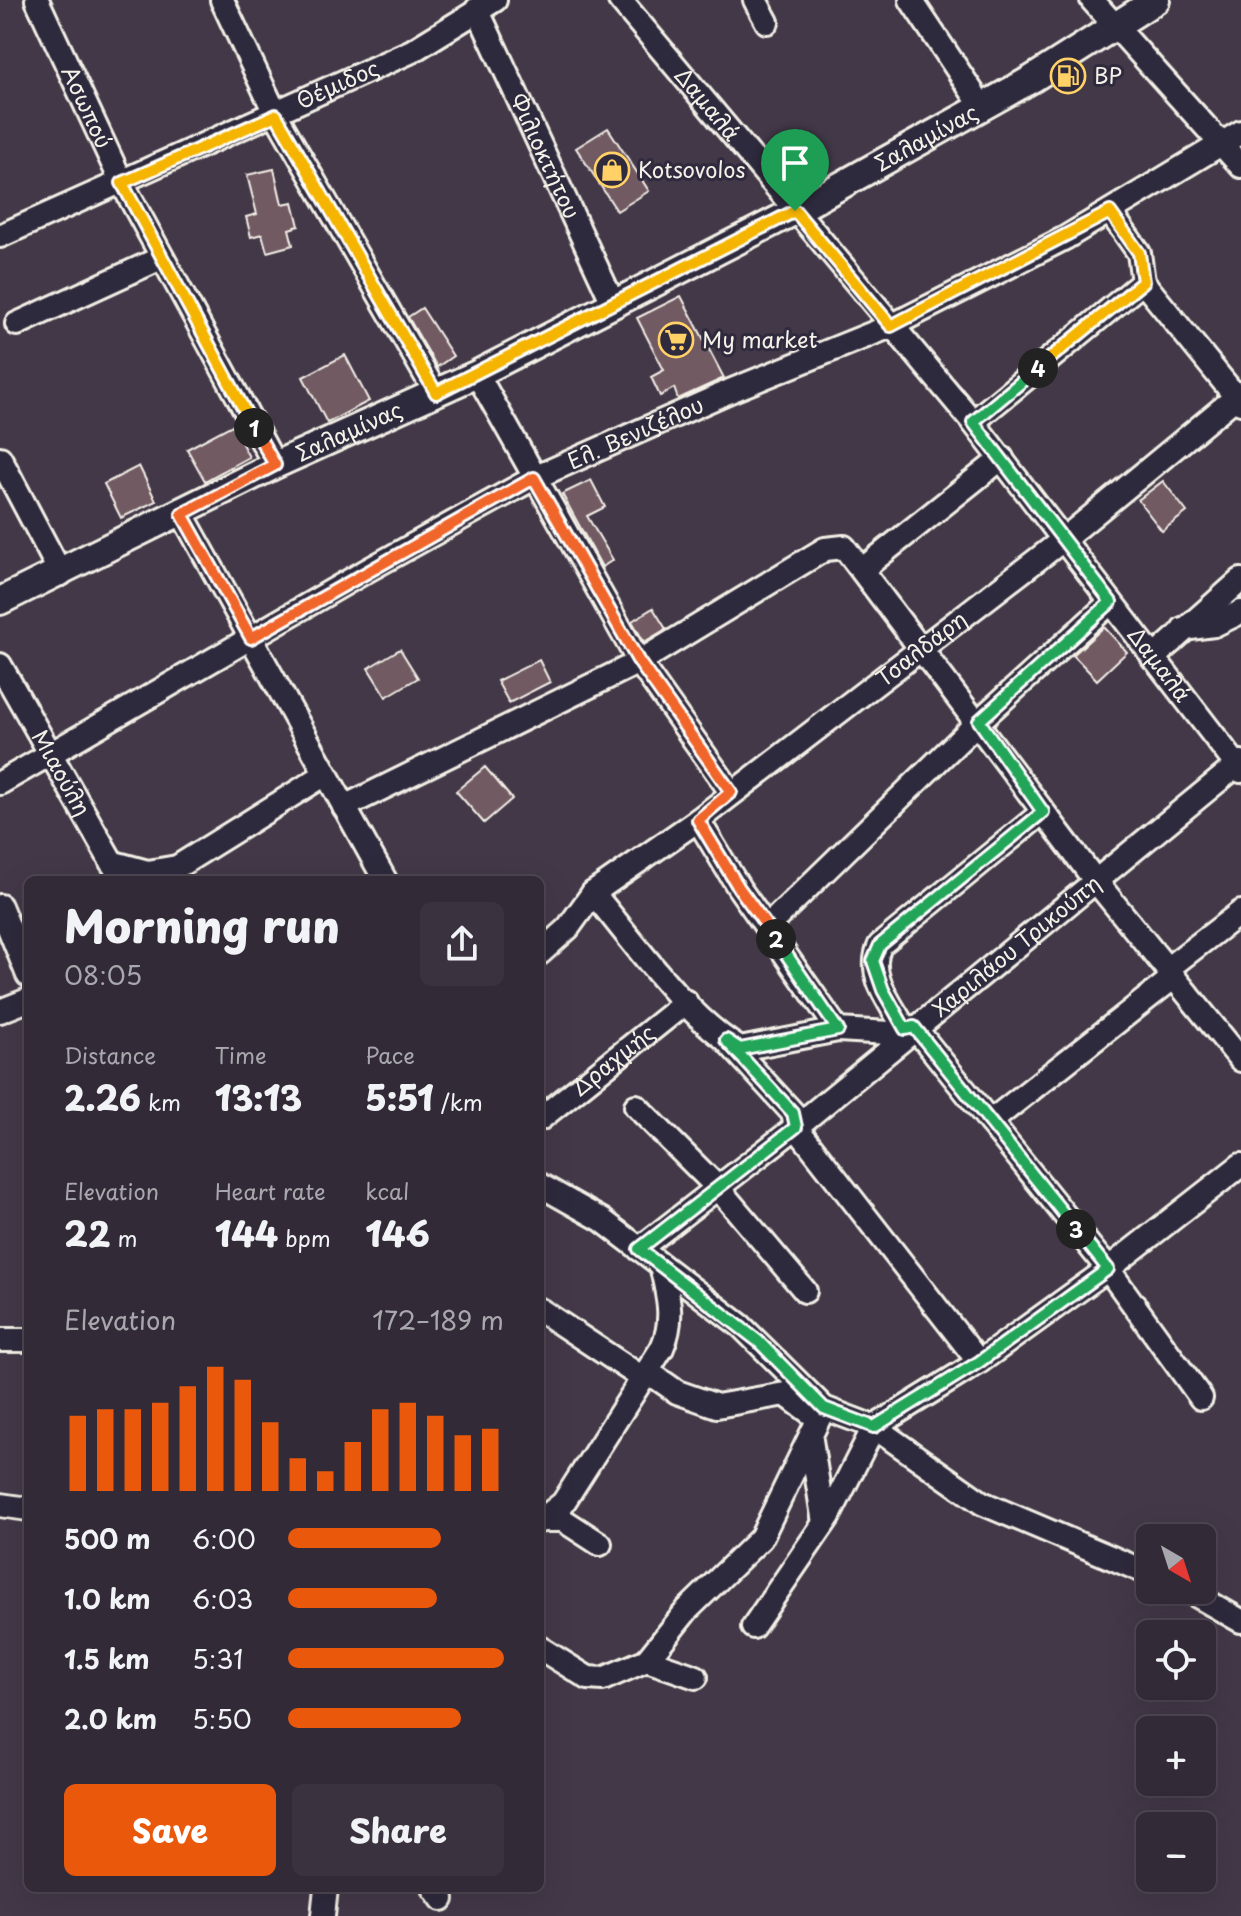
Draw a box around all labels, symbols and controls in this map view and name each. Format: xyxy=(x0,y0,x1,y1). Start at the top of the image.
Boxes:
street label: Θέμιδος xyxy=(290,50,384,116)
fuel station icon: BP xyxy=(1049,57,1087,95)
place label: BP xyxy=(1094,58,1122,91)
street label: Δαμαλά xyxy=(668,59,749,147)
street label: Ασωπού xyxy=(55,60,122,153)
street label: Φιλιοκτήτου xyxy=(503,87,590,224)
street label: Σαλαμίνας xyxy=(868,94,983,179)
pin xyxy=(761,129,829,211)
icon: arrive xyxy=(773,141,817,185)
shop icon: Kotsovolos xyxy=(593,151,631,189)
place label: Kotsovolos xyxy=(638,152,745,185)
supermarket icon: My market xyxy=(657,321,695,359)
place label: My market xyxy=(702,322,818,355)
pin: 4 xyxy=(1018,348,1058,388)
text: 4 xyxy=(1031,351,1045,384)
street label: Ελ. Βενιζέλου xyxy=(561,387,708,476)
street label: Σαλαμίνας xyxy=(290,392,407,469)
pin: 1 xyxy=(234,408,274,448)
text: 1 xyxy=(249,411,259,444)
street label: Τσαλδάρη xyxy=(868,602,973,693)
street label: Δαμαλά xyxy=(1121,619,1200,708)
street label: Μιαούλη xyxy=(25,723,100,821)
street label: Χαριλάου Τρικούπη xyxy=(924,866,1107,1024)
text: Morning run xyxy=(64,892,340,958)
button: share xyxy=(420,902,504,986)
pin: 2 xyxy=(756,919,796,959)
text: 2 xyxy=(768,922,784,955)
text: 08:05 xyxy=(64,955,142,994)
street label: Δραχμής xyxy=(564,1015,661,1103)
text: Distance xyxy=(64,1038,156,1071)
text: Time xyxy=(215,1038,267,1071)
text: Pace xyxy=(365,1038,415,1071)
text: 2.26 xyxy=(64,1071,141,1123)
text: 13:13 xyxy=(215,1071,302,1123)
text: 5:51 xyxy=(365,1071,434,1123)
text: km xyxy=(141,1085,181,1118)
text: /km xyxy=(434,1085,483,1118)
text: Elevation xyxy=(64,1174,159,1207)
text: Heart rate xyxy=(215,1174,326,1207)
text: kcal xyxy=(365,1174,409,1207)
text: 22 xyxy=(64,1207,110,1259)
text: 144 xyxy=(215,1207,278,1259)
text: 146 xyxy=(365,1207,430,1259)
pin: 3 xyxy=(1056,1209,1096,1249)
text: 3 xyxy=(1069,1212,1083,1245)
text: m xyxy=(110,1221,138,1254)
text: bpm xyxy=(278,1221,331,1254)
text: Elevation xyxy=(64,1300,176,1339)
text: 172–189 m xyxy=(372,1300,504,1339)
text: 500 m xyxy=(64,1519,150,1558)
text: 6:00 xyxy=(192,1519,256,1558)
north arrow xyxy=(1136,1524,1216,1604)
map controls xyxy=(1136,1524,1216,1892)
text: 1.0 km xyxy=(64,1579,151,1618)
text: 6:03 xyxy=(192,1579,253,1618)
button: locate xyxy=(1136,1620,1216,1700)
text: 1.5 km xyxy=(64,1639,150,1678)
text: 5:31 xyxy=(192,1639,243,1678)
text: 2.0 km xyxy=(64,1699,157,1738)
text: 5:50 xyxy=(192,1699,252,1738)
button: + xyxy=(1136,1716,1216,1796)
button: Save xyxy=(64,1784,276,1876)
button: Share xyxy=(292,1784,504,1876)
button: − xyxy=(1136,1812,1216,1892)

